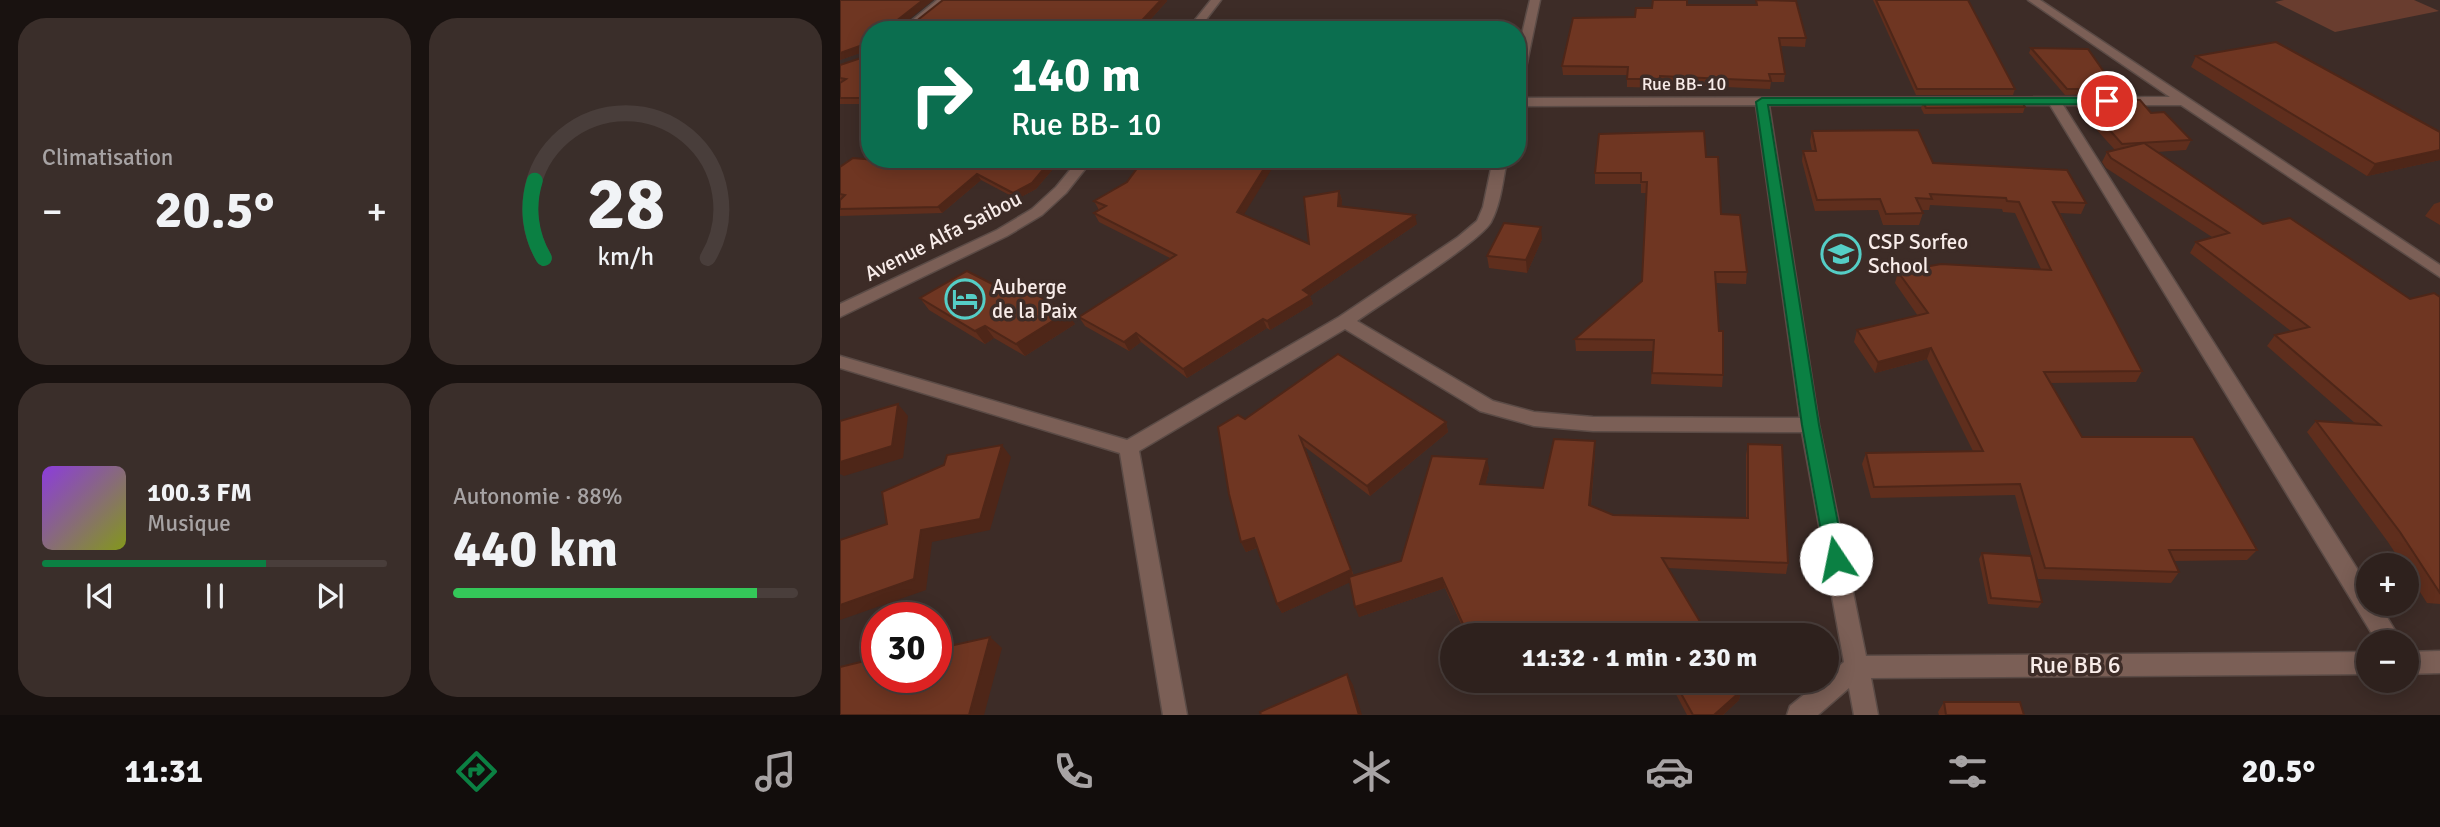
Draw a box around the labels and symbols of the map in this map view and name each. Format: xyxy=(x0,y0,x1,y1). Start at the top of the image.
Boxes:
pin xyxy=(2077,71,2137,131)
street label: Rue BB- 10 xyxy=(1642,73,1726,95)
street label: Avenue Alfa Saibou xyxy=(860,185,1026,287)
place label: CSP Sorfeo School xyxy=(1868,229,1968,279)
school or university icon: CSP Sorfeo School xyxy=(1820,233,1862,275)
place label: Auberge de la Paix xyxy=(992,274,1077,324)
hotel icon: Auberge de la Paix xyxy=(944,278,986,320)
position arrow xyxy=(1799,522,1873,596)
speed limit sign: 30 xyxy=(861,602,952,693)
street label: Rue BB 6 xyxy=(2029,650,2121,680)

